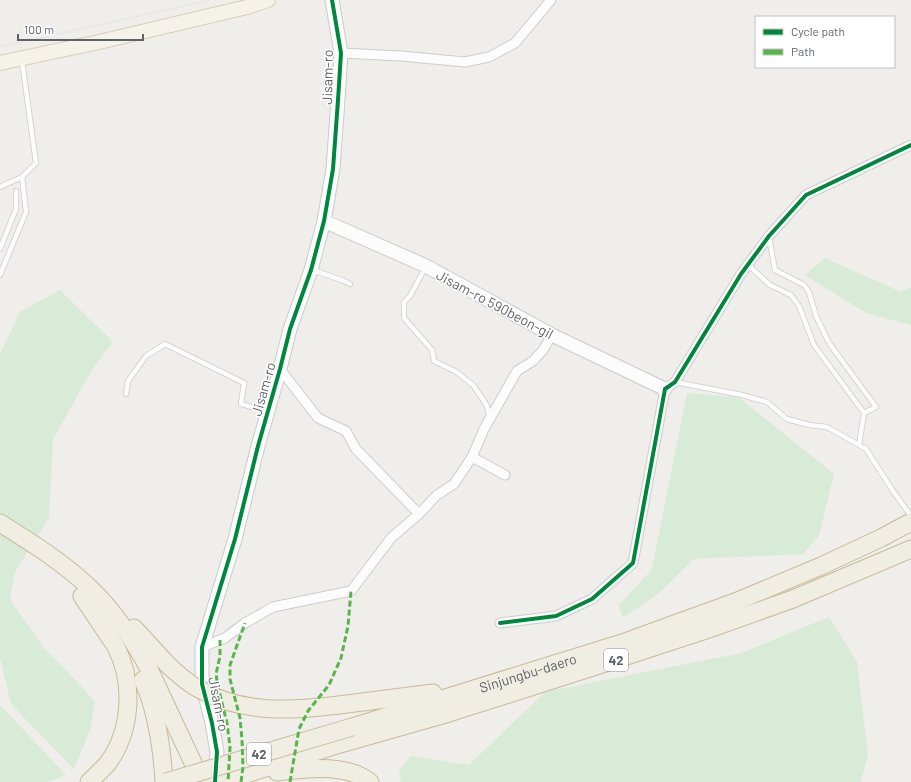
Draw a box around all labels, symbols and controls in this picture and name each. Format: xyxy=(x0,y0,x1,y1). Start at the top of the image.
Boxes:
scale bar xyxy=(18,16,143,42)
legend xyxy=(755,16,895,68)
text: 100 m xyxy=(24,22,54,36)
text: Cycle path xyxy=(791,24,845,38)
text: Path xyxy=(791,44,815,58)
street label: Jisam-ro xyxy=(318,49,336,105)
street label: Jisam-ro 590beon-gil xyxy=(433,266,557,342)
street label: Jisam-ro xyxy=(247,360,279,418)
street label: Sinjungbu-daero xyxy=(477,649,578,695)
road number: 42 xyxy=(604,649,628,671)
street label: Jisam-ro xyxy=(205,675,233,733)
road number: 42 xyxy=(247,743,271,765)

